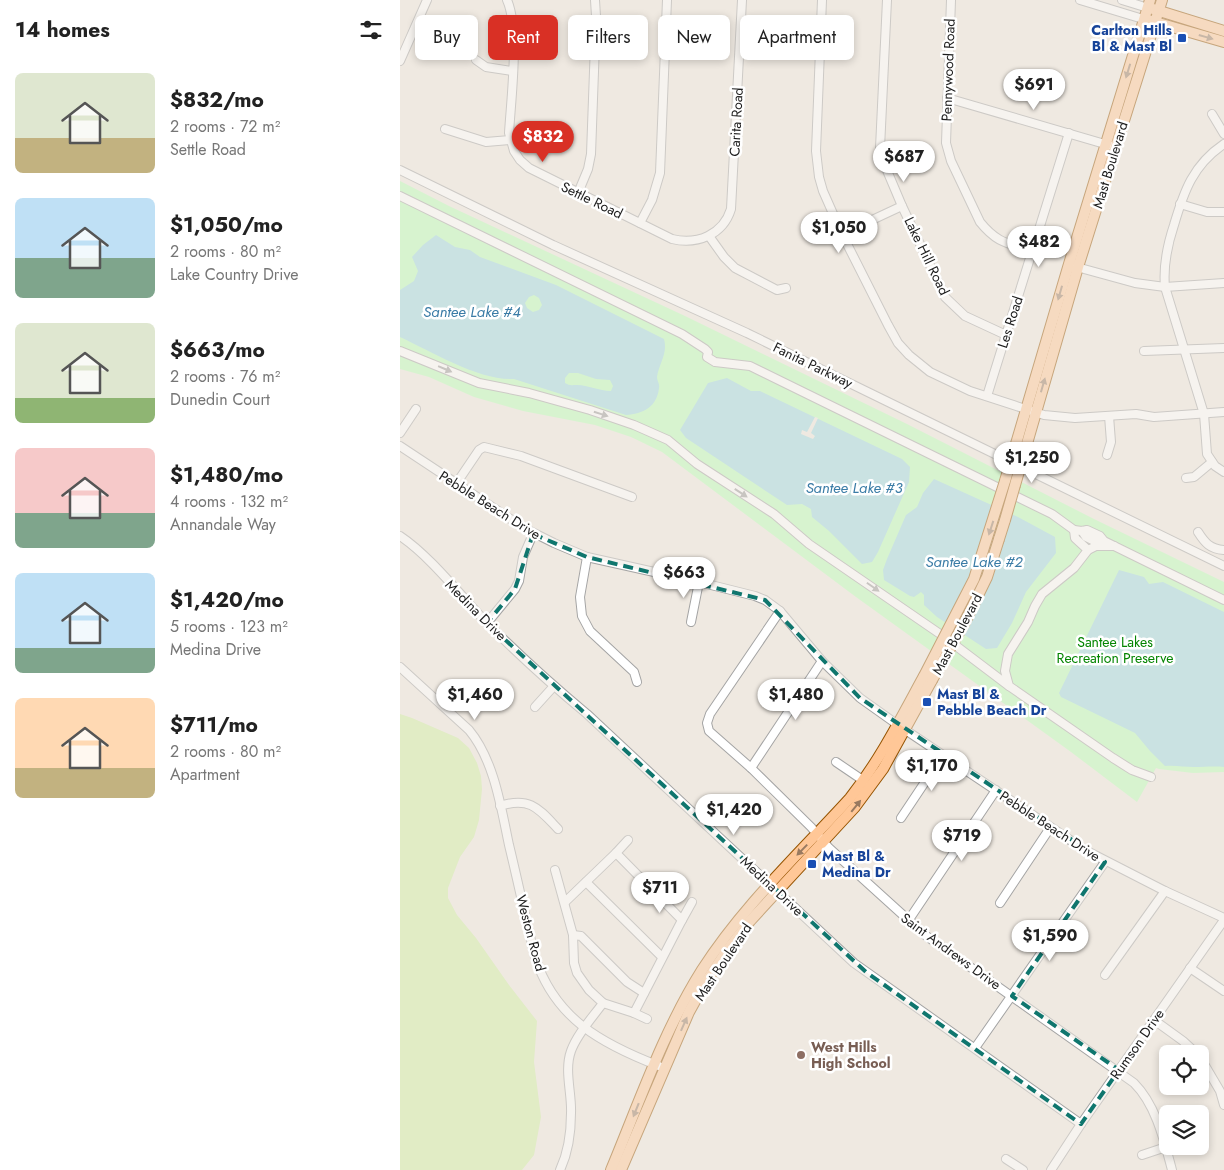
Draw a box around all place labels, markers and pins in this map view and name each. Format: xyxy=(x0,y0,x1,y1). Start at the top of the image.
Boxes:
place label: Carlton Hills Bl & Mast Bl xyxy=(1091,20,1173,56)
marker: Carlton Hills Bl & Mast Bl xyxy=(1176,32,1188,44)
pin: $691 xyxy=(1004,68,1064,111)
pin: $832 xyxy=(513,120,573,163)
pin: $687 xyxy=(874,140,934,183)
pin: $1,050 xyxy=(798,212,880,254)
pin: $482 xyxy=(1009,226,1069,268)
pin: $1,250 xyxy=(991,442,1073,484)
pin: $663 xyxy=(654,556,714,599)
pin: $1,460 xyxy=(434,678,516,721)
pin: $1,480 xyxy=(755,678,837,721)
place label: Mast Bl & Pebble Beach Dr xyxy=(937,684,1047,720)
marker: Mast Bl & Pebble Beach Dr xyxy=(921,696,933,708)
pin: $1,170 xyxy=(891,750,973,792)
pin: $1,420 xyxy=(693,794,775,836)
pin: $719 xyxy=(932,820,992,862)
place label: Mast Bl & Medina Dr xyxy=(822,846,891,882)
marker: Mast Bl & Medina Dr xyxy=(806,858,818,870)
pin: $711 xyxy=(630,872,690,914)
pin: $1,590 xyxy=(1009,920,1091,962)
place label: West Hills High School xyxy=(811,1037,891,1073)
marker: West Hills High School xyxy=(795,1049,807,1061)

